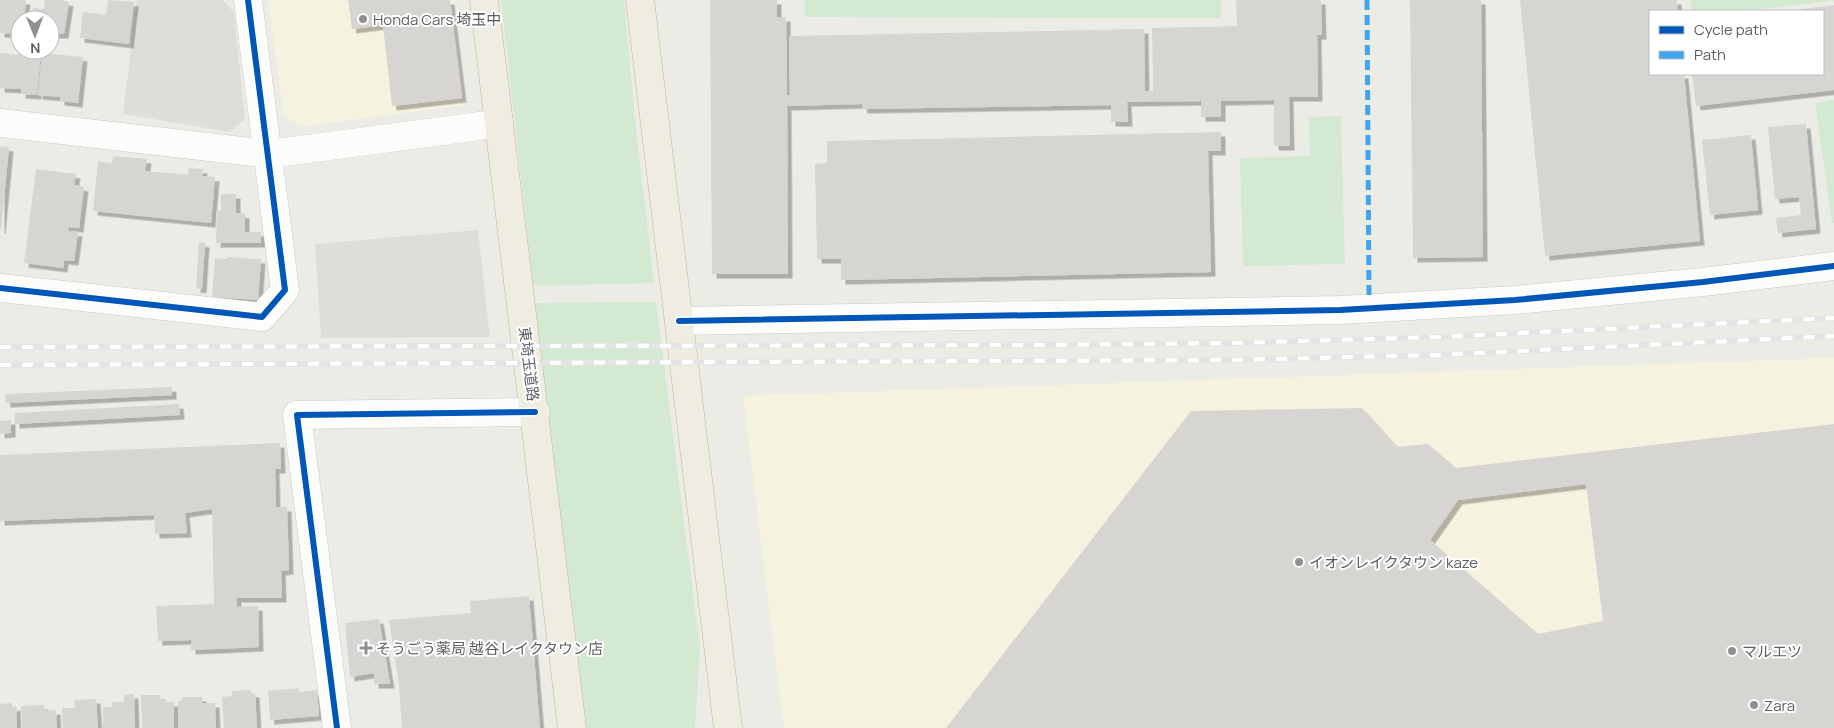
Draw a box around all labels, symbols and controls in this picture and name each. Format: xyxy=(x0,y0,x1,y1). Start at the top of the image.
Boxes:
place label: Honda Cars 埼玉中 xyxy=(373,9,501,30)
north arrow xyxy=(10,10,60,60)
legend xyxy=(1649,10,1824,75)
marker: Honda Cars 埼玉中 xyxy=(357,13,369,25)
text: Cycle path xyxy=(1694,19,1768,40)
text: N xyxy=(30,39,40,58)
text: Path xyxy=(1694,44,1726,65)
street label: 東埼玉道路 xyxy=(514,325,544,403)
place label: イオンレイクタウン kaze xyxy=(1309,552,1478,573)
marker: イオンレイクタウン kaze xyxy=(1293,556,1305,568)
place label: そうごう薬局 越谷レイクタウン店 xyxy=(376,638,603,659)
place label: マルエツ xyxy=(1742,641,1802,662)
marker: そうごう薬局 越谷レイクタウン店 xyxy=(360,642,372,654)
marker: マルエツ xyxy=(1726,645,1738,657)
place label: Zara xyxy=(1764,695,1795,716)
marker: Zara xyxy=(1748,699,1760,711)

